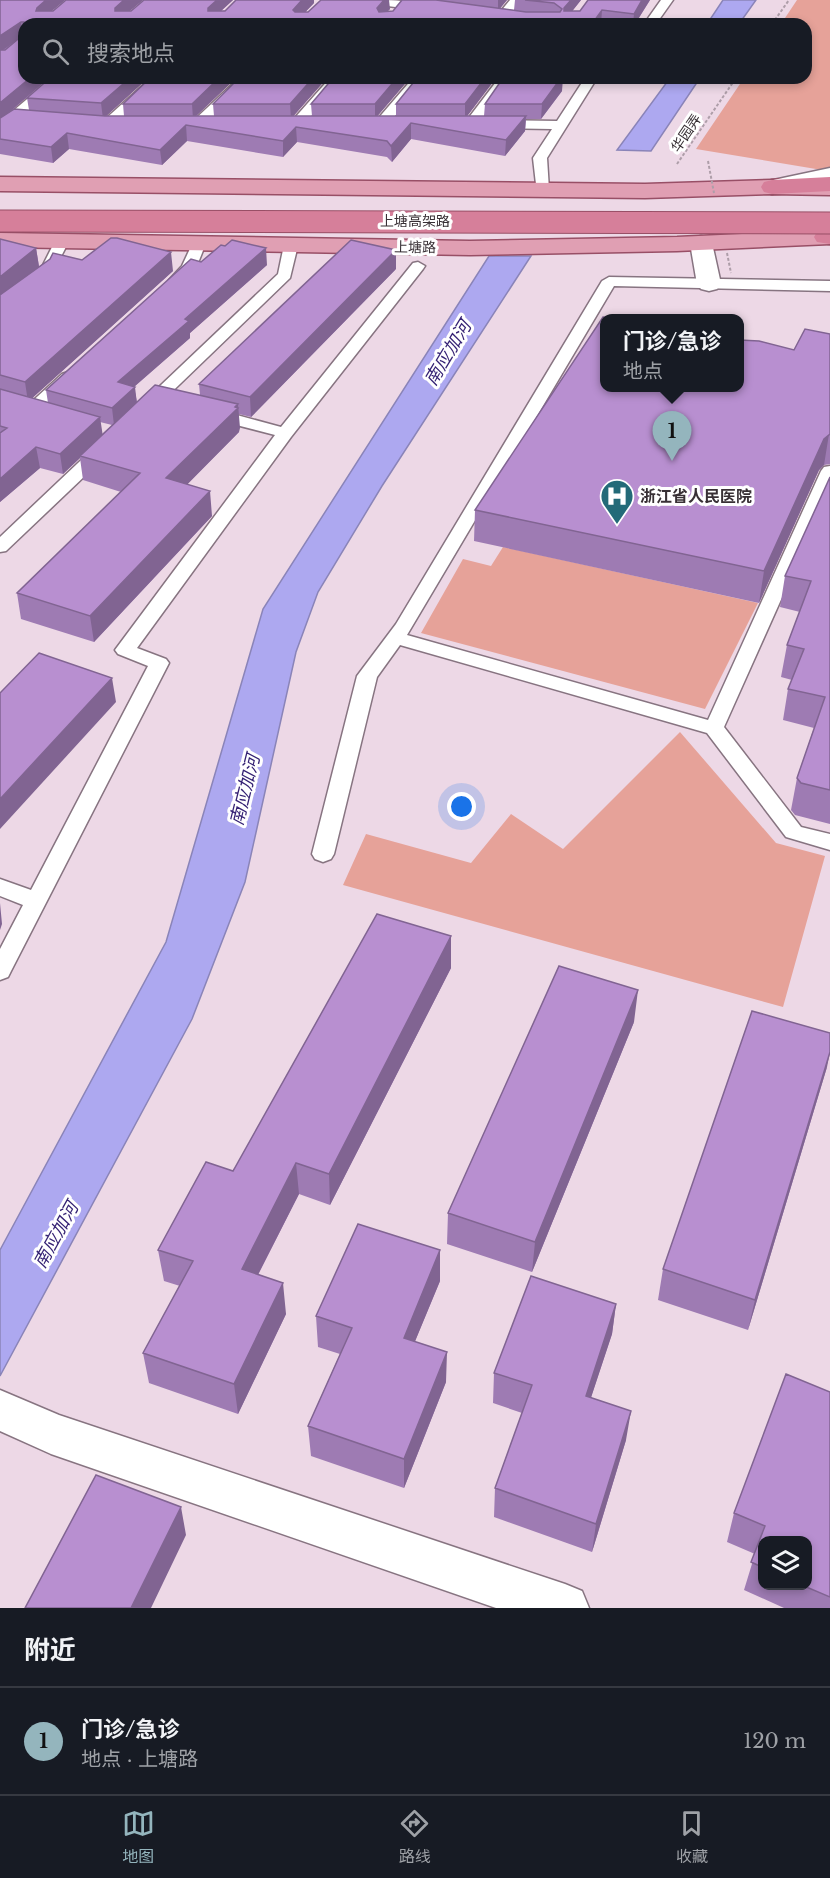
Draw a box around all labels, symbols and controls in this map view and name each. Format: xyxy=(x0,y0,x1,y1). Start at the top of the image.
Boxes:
search box xyxy=(18,18,812,84)
icon: search xyxy=(39,35,72,68)
text: 搜索地点 xyxy=(87,40,175,67)
street label: 华园弄 xyxy=(667,111,705,155)
street label: 上塘高架路 xyxy=(380,212,450,230)
street label: 上塘路 xyxy=(394,238,436,256)
water label: 南应加河 xyxy=(420,314,478,390)
popup xyxy=(600,314,744,392)
text: 门诊/急诊 xyxy=(623,328,721,355)
text: 地点 xyxy=(623,359,663,383)
pin: 1 xyxy=(652,412,692,461)
hospital icon: 浙江省人民医院 xyxy=(599,478,635,525)
place label: 浙江省人民医院 xyxy=(640,486,752,506)
water label: 南应加河 xyxy=(226,749,265,828)
your location xyxy=(447,792,476,821)
water label: 南应加河 xyxy=(29,1196,85,1272)
map controls xyxy=(758,1536,812,1590)
button: layers xyxy=(758,1536,812,1590)
text: 附近 xyxy=(24,1634,76,1666)
text: 门诊/急诊 xyxy=(81,1716,180,1743)
text: 1 xyxy=(39,1729,48,1753)
text: 120 m xyxy=(743,1729,806,1753)
text: 地点 · 上塘路 xyxy=(81,1747,198,1771)
tab: 地图 xyxy=(122,1807,155,1867)
tab: 路线 xyxy=(398,1807,431,1867)
tab: 收藏 xyxy=(675,1807,708,1867)

